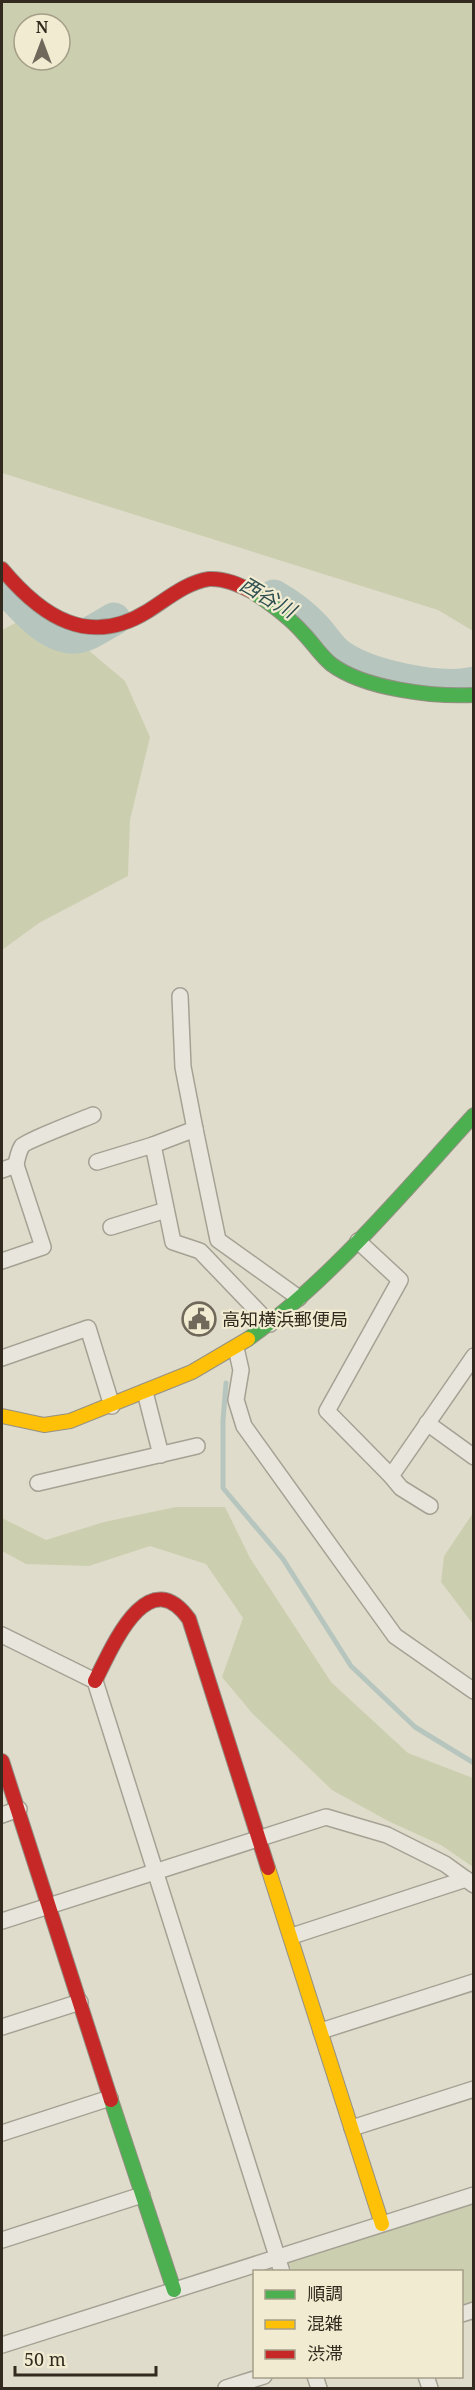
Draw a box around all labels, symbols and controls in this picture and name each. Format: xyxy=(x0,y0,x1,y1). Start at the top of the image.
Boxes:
north arrow xyxy=(12,12,72,72)
text: N xyxy=(36,16,49,38)
water label: 西谷川 xyxy=(235,570,302,625)
public building icon: 高知横浜郵便局 xyxy=(181,1301,217,1337)
place label: 高知横浜郵便局 xyxy=(222,1307,348,1331)
legend xyxy=(253,2270,463,2378)
text: 順調 xyxy=(307,2281,343,2305)
text: 混雑 xyxy=(307,2311,343,2335)
scale bar xyxy=(15,2339,156,2377)
text: 渋滞 xyxy=(307,2341,343,2365)
text: 50 m xyxy=(24,2347,66,2371)

